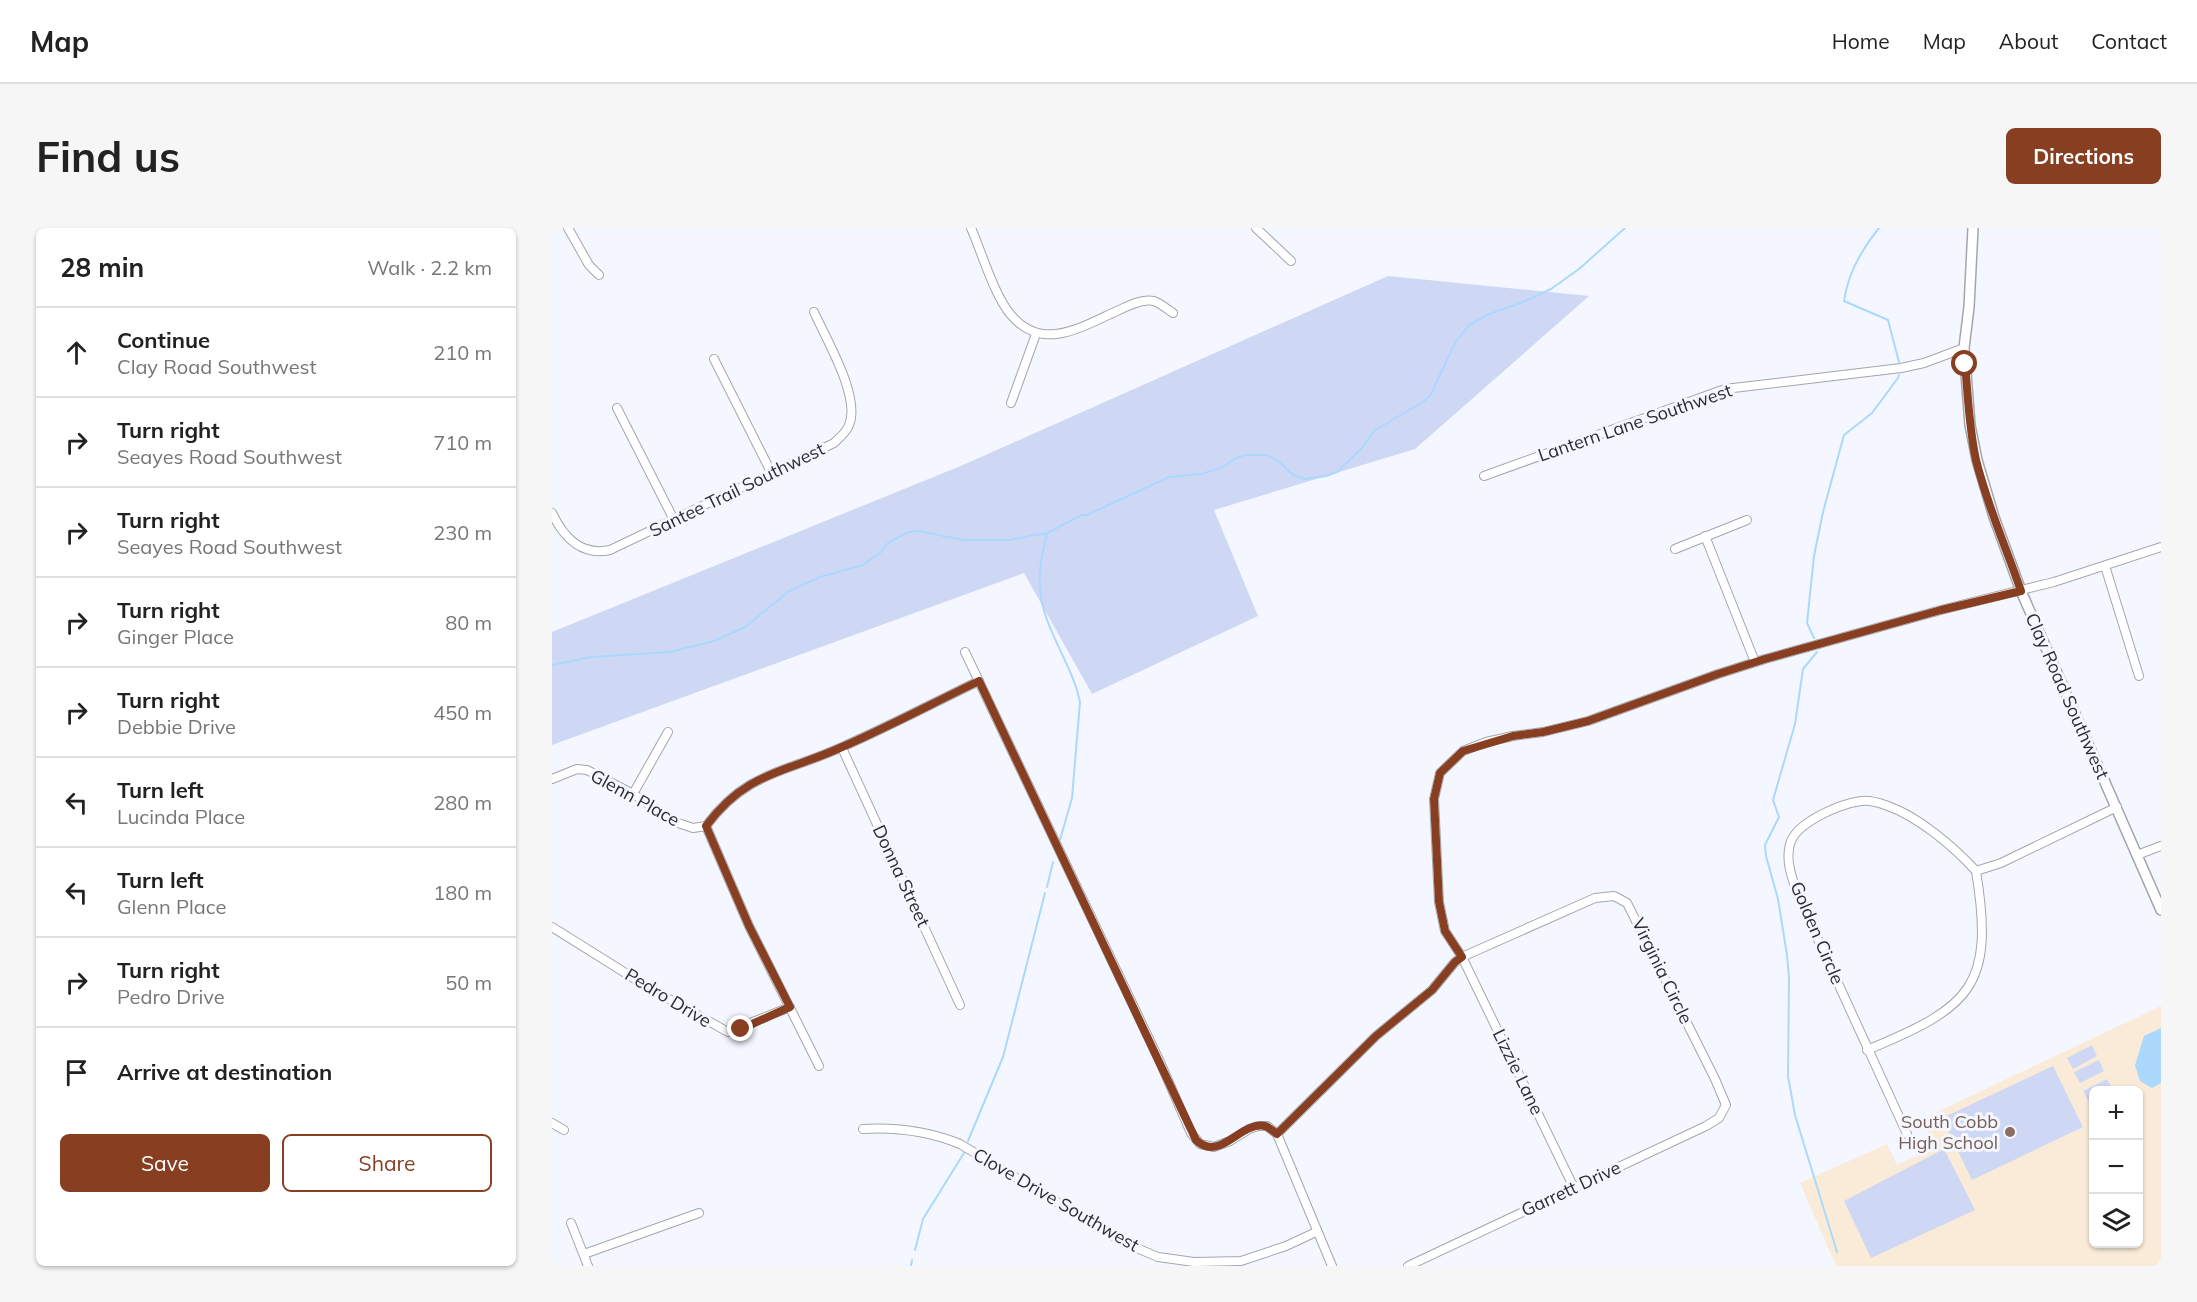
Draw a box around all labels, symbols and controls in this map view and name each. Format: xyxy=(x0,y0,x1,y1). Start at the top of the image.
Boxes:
text: Map xyxy=(30,24,89,59)
text: Home xyxy=(1832,28,1890,54)
text: Map xyxy=(1923,28,1966,54)
text: About xyxy=(1999,28,2058,54)
text: Contact xyxy=(2091,28,2167,54)
button: Directions xyxy=(2006,128,2161,184)
text: Find us xyxy=(36,130,180,183)
text: 28 min xyxy=(60,251,144,284)
text: Walk · 2.2 km xyxy=(367,255,492,280)
text: Continue xyxy=(117,326,210,354)
icon: ahead xyxy=(60,336,93,369)
text: 210 m xyxy=(433,340,492,365)
route start xyxy=(1951,350,1977,376)
text: Clay Road Southwest xyxy=(117,354,316,379)
street label: Lantern Lane Southwest xyxy=(1535,378,1735,467)
text: Turn right xyxy=(117,416,220,444)
icon: right xyxy=(60,426,93,459)
text: 710 m xyxy=(433,430,492,455)
street label: Santee Trail Southwest xyxy=(645,437,828,542)
text: Seayes Road Southwest xyxy=(117,444,342,469)
text: Turn right xyxy=(117,506,220,534)
icon: right xyxy=(60,516,93,549)
text: 230 m xyxy=(433,520,492,545)
text: Seayes Road Southwest xyxy=(117,534,342,559)
text: Turn right xyxy=(117,596,220,624)
icon: right xyxy=(60,606,93,639)
street label: Clay Road Southwest xyxy=(2020,609,2114,782)
text: 80 m xyxy=(445,610,492,635)
text: Ginger Place xyxy=(117,624,234,649)
text: Turn right xyxy=(117,686,220,714)
icon: right xyxy=(60,696,93,729)
text: 450 m xyxy=(433,700,492,725)
text: Debbie Drive xyxy=(117,714,236,739)
street label: Glenn Place xyxy=(587,764,684,831)
text: Turn left xyxy=(117,776,204,804)
icon: left xyxy=(60,786,93,819)
text: 280 m xyxy=(433,790,492,815)
text: Lucinda Place xyxy=(117,804,245,829)
street label: Donna Street xyxy=(868,821,935,931)
text: Turn left xyxy=(117,866,204,894)
icon: left xyxy=(60,876,93,909)
street label: Golden Circle xyxy=(1785,878,1849,988)
text: 180 m xyxy=(433,880,492,905)
text: Glenn Place xyxy=(117,894,226,919)
street label: Virginia Circle xyxy=(1627,914,1698,1027)
text: Turn right xyxy=(117,956,220,984)
street label: Pedro Drive xyxy=(621,963,716,1032)
icon: right xyxy=(60,966,93,999)
text: 50 m xyxy=(445,970,492,995)
text: Pedro Drive xyxy=(117,984,225,1009)
route end xyxy=(727,1015,753,1041)
street label: Lizzie Lane xyxy=(1488,1025,1549,1118)
icon: arrive xyxy=(60,1056,93,1089)
text: Arrive at destination xyxy=(117,1058,332,1086)
map controls xyxy=(2089,1086,2143,1248)
button: + xyxy=(2089,1086,2143,1140)
place label: South Cobb High School xyxy=(1898,1110,1998,1154)
marker: South Cobb High School xyxy=(2003,1125,2017,1139)
button: Save xyxy=(60,1134,270,1192)
button: Share xyxy=(282,1134,492,1192)
button: − xyxy=(2089,1140,2143,1194)
street label: Clove Drive Southwest xyxy=(969,1143,1143,1257)
street label: Garrett Drive xyxy=(1517,1155,1624,1222)
button: layers xyxy=(2089,1194,2143,1248)

